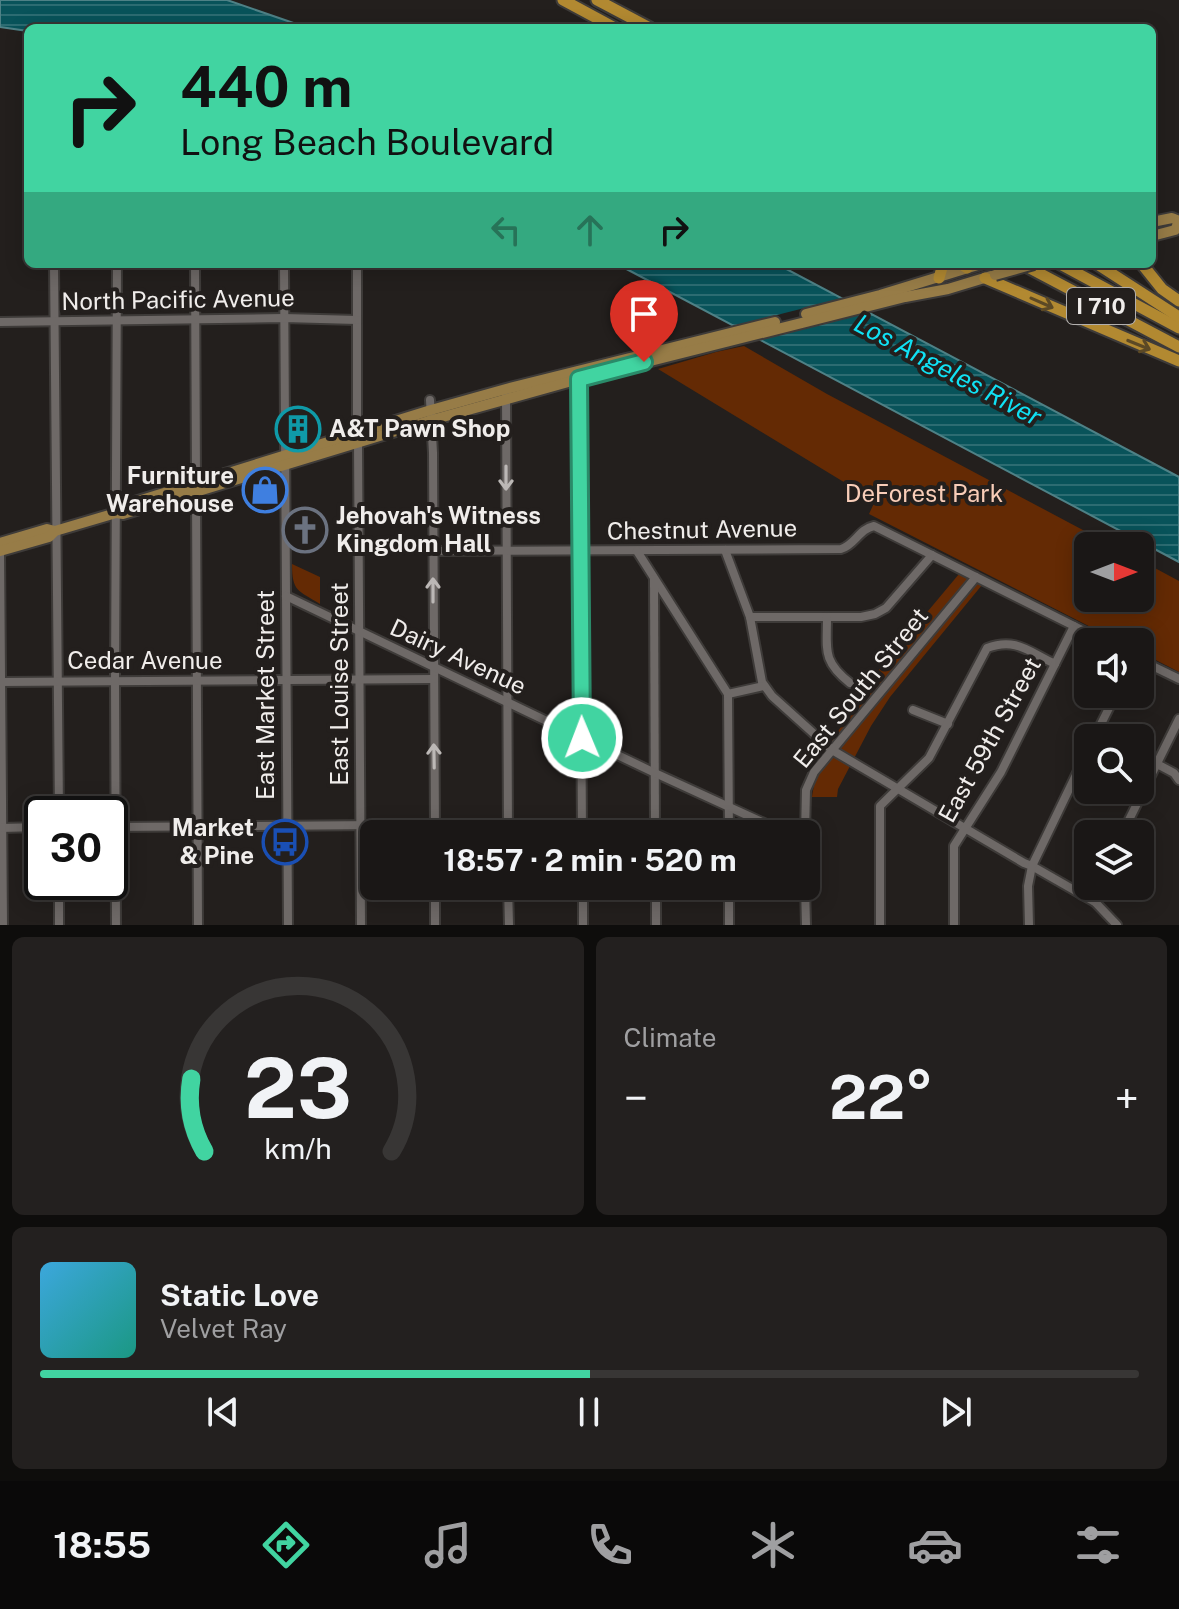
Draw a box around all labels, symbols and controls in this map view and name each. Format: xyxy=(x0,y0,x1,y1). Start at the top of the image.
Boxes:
text: 440 m xyxy=(180,54,352,120)
icon: right xyxy=(48,56,152,160)
text: Long Beach Boulevard xyxy=(180,121,554,163)
icon: left xyxy=(484,208,528,252)
icon: ahead xyxy=(568,208,612,252)
icon: right xyxy=(652,208,696,252)
pin xyxy=(610,280,678,362)
street label: North Pacific Avenue xyxy=(61,283,295,315)
road number: I 710 xyxy=(1067,288,1135,324)
icon: arrive xyxy=(622,292,666,336)
one-way arrow xyxy=(1030,296,1054,311)
water label: Los Angeles River xyxy=(849,307,1047,432)
one-way arrow xyxy=(1126,338,1151,353)
building icon: A&T Pawn Shop xyxy=(274,405,322,453)
place label: A&T Pawn Shop xyxy=(329,414,510,442)
place label: Furniture Warehouse xyxy=(106,461,234,517)
one-way arrow xyxy=(498,464,514,491)
shop icon: Furniture Warehouse xyxy=(241,466,289,514)
park label: DeForest Park xyxy=(845,479,1003,507)
place label: Jehovah's Witness Kingdom Hall xyxy=(336,501,541,557)
church icon: Jehovah's Witness Kingdom Hall xyxy=(281,506,329,554)
street label: Chestnut Avenue xyxy=(607,513,797,545)
north arrow xyxy=(1074,532,1154,612)
map controls xyxy=(1074,532,1154,900)
one-way arrow xyxy=(425,577,441,604)
street label: East Louise Street xyxy=(325,582,353,786)
street label: East Market Street xyxy=(251,590,279,800)
street label: East South Street xyxy=(787,602,933,773)
street label: Dairy Avenue xyxy=(386,612,531,700)
button: sound xyxy=(1074,628,1154,708)
street label: Cedar Avenue xyxy=(67,646,223,674)
street label: East 59th Street xyxy=(932,652,1046,827)
position arrow xyxy=(540,696,624,780)
button: search xyxy=(1074,724,1154,804)
one-way arrow xyxy=(427,743,442,770)
speed limit sign: 30 xyxy=(24,796,128,900)
place label: Market & Pine xyxy=(172,813,254,869)
bus stop icon: Market & Pine xyxy=(261,818,309,866)
button: layers xyxy=(1074,820,1154,900)
text: 18:57 · 2 min · 520 m xyxy=(443,842,737,878)
text: Climate xyxy=(624,1022,717,1053)
text: 23 xyxy=(244,1039,352,1137)
text: 22° xyxy=(829,1062,934,1133)
text: − xyxy=(624,1072,648,1124)
text: + xyxy=(1115,1072,1139,1124)
text: km/h xyxy=(264,1132,331,1165)
text: Static Love xyxy=(160,1277,319,1313)
text: Velvet Ray xyxy=(160,1313,287,1344)
icon: previous xyxy=(201,1390,245,1434)
icon: pause xyxy=(567,1390,611,1434)
icon: next xyxy=(934,1390,978,1434)
icon: directions xyxy=(258,1517,314,1573)
icon: music xyxy=(420,1517,476,1573)
icon: phone xyxy=(582,1517,638,1573)
icon: climate xyxy=(745,1517,801,1573)
icon: car xyxy=(907,1517,963,1573)
icon: filters xyxy=(1070,1517,1126,1573)
text: 18:55 xyxy=(53,1524,151,1566)

